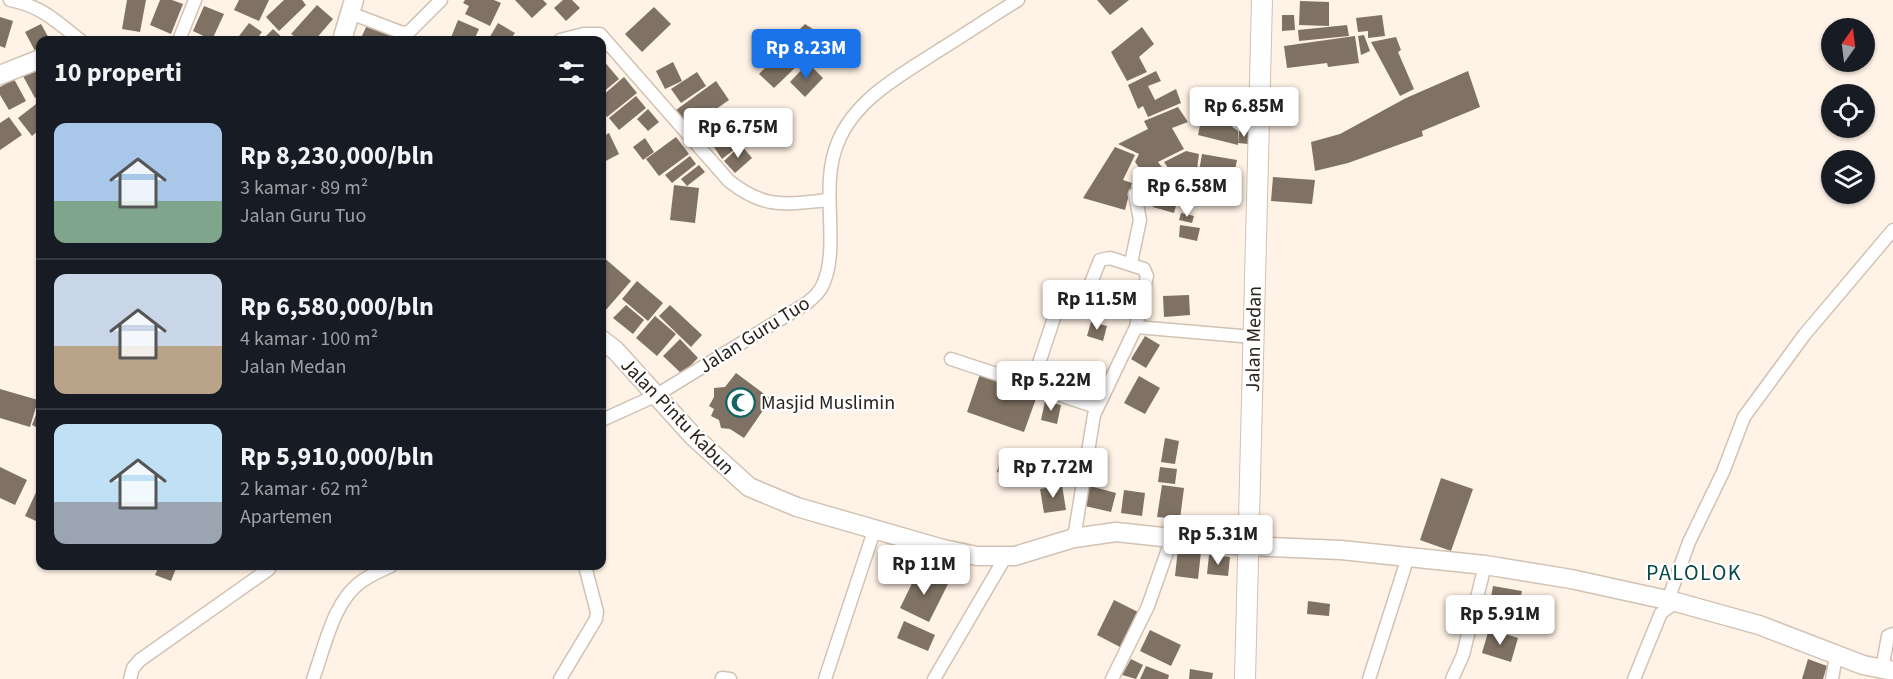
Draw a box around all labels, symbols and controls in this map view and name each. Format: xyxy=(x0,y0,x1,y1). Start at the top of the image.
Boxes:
north arrow xyxy=(1821,18,1875,72)
map controls xyxy=(1821,18,1875,204)
pin: Rp 8.23M xyxy=(744,29,868,80)
text: Rp 8.23M xyxy=(766,34,846,62)
text: 10 properti xyxy=(54,54,182,91)
icon: filters xyxy=(555,56,588,89)
button: locate xyxy=(1821,84,1875,138)
pin: Rp 6.85M xyxy=(1182,87,1306,138)
text: Rp 6.85M xyxy=(1204,92,1284,120)
pin: Rp 6.75M xyxy=(676,108,800,159)
text: Rp 6.75M xyxy=(698,113,778,141)
text: Rp 8,230,000/bln xyxy=(240,137,434,174)
icon: home xyxy=(102,147,174,219)
button: layers xyxy=(1821,150,1875,204)
pin: Rp 6.58M xyxy=(1125,167,1249,218)
text: Rp 6.58M xyxy=(1147,172,1227,200)
text: 3 kamar · 89 m² xyxy=(240,174,368,202)
text: Jalan Guru Tuo xyxy=(240,202,366,230)
pin: Rp 11.5M xyxy=(1035,280,1159,331)
text: Rp 11.5M xyxy=(1057,285,1137,313)
street label: Jalan Medan xyxy=(1239,286,1269,392)
text: Rp 6,580,000/bln xyxy=(240,288,434,325)
street label: Jalan Guru Tuo xyxy=(694,289,816,380)
icon: home xyxy=(102,298,174,370)
text: 4 kamar · 100 m² xyxy=(240,325,378,353)
street label: Jalan Pintu Kabun xyxy=(614,352,741,481)
text: Jalan Medan xyxy=(240,353,346,381)
pin: Rp 5.22M xyxy=(989,361,1113,412)
text: Rp 5.22M xyxy=(1011,366,1091,394)
mosque icon: Masjid Muslimin xyxy=(724,386,756,418)
place label: Masjid Muslimin xyxy=(761,389,895,417)
text: Rp 5,910,000/bln xyxy=(240,438,434,475)
icon: home xyxy=(102,448,174,520)
pin: Rp 7.72M xyxy=(991,448,1115,499)
text: Rp 7.72M xyxy=(1013,453,1093,481)
text: 2 kamar · 62 m² xyxy=(240,475,368,503)
text: Apartemen xyxy=(240,503,333,531)
pin: Rp 5.31M xyxy=(1156,515,1280,566)
text: Rp 5.31M xyxy=(1178,520,1258,548)
pin: Rp 11M xyxy=(875,545,973,596)
text: Rp 11M xyxy=(892,550,956,578)
district label: PALOLOK xyxy=(1646,557,1742,589)
pin: Rp 5.91M xyxy=(1438,595,1562,646)
text: Rp 5.91M xyxy=(1460,600,1540,628)

